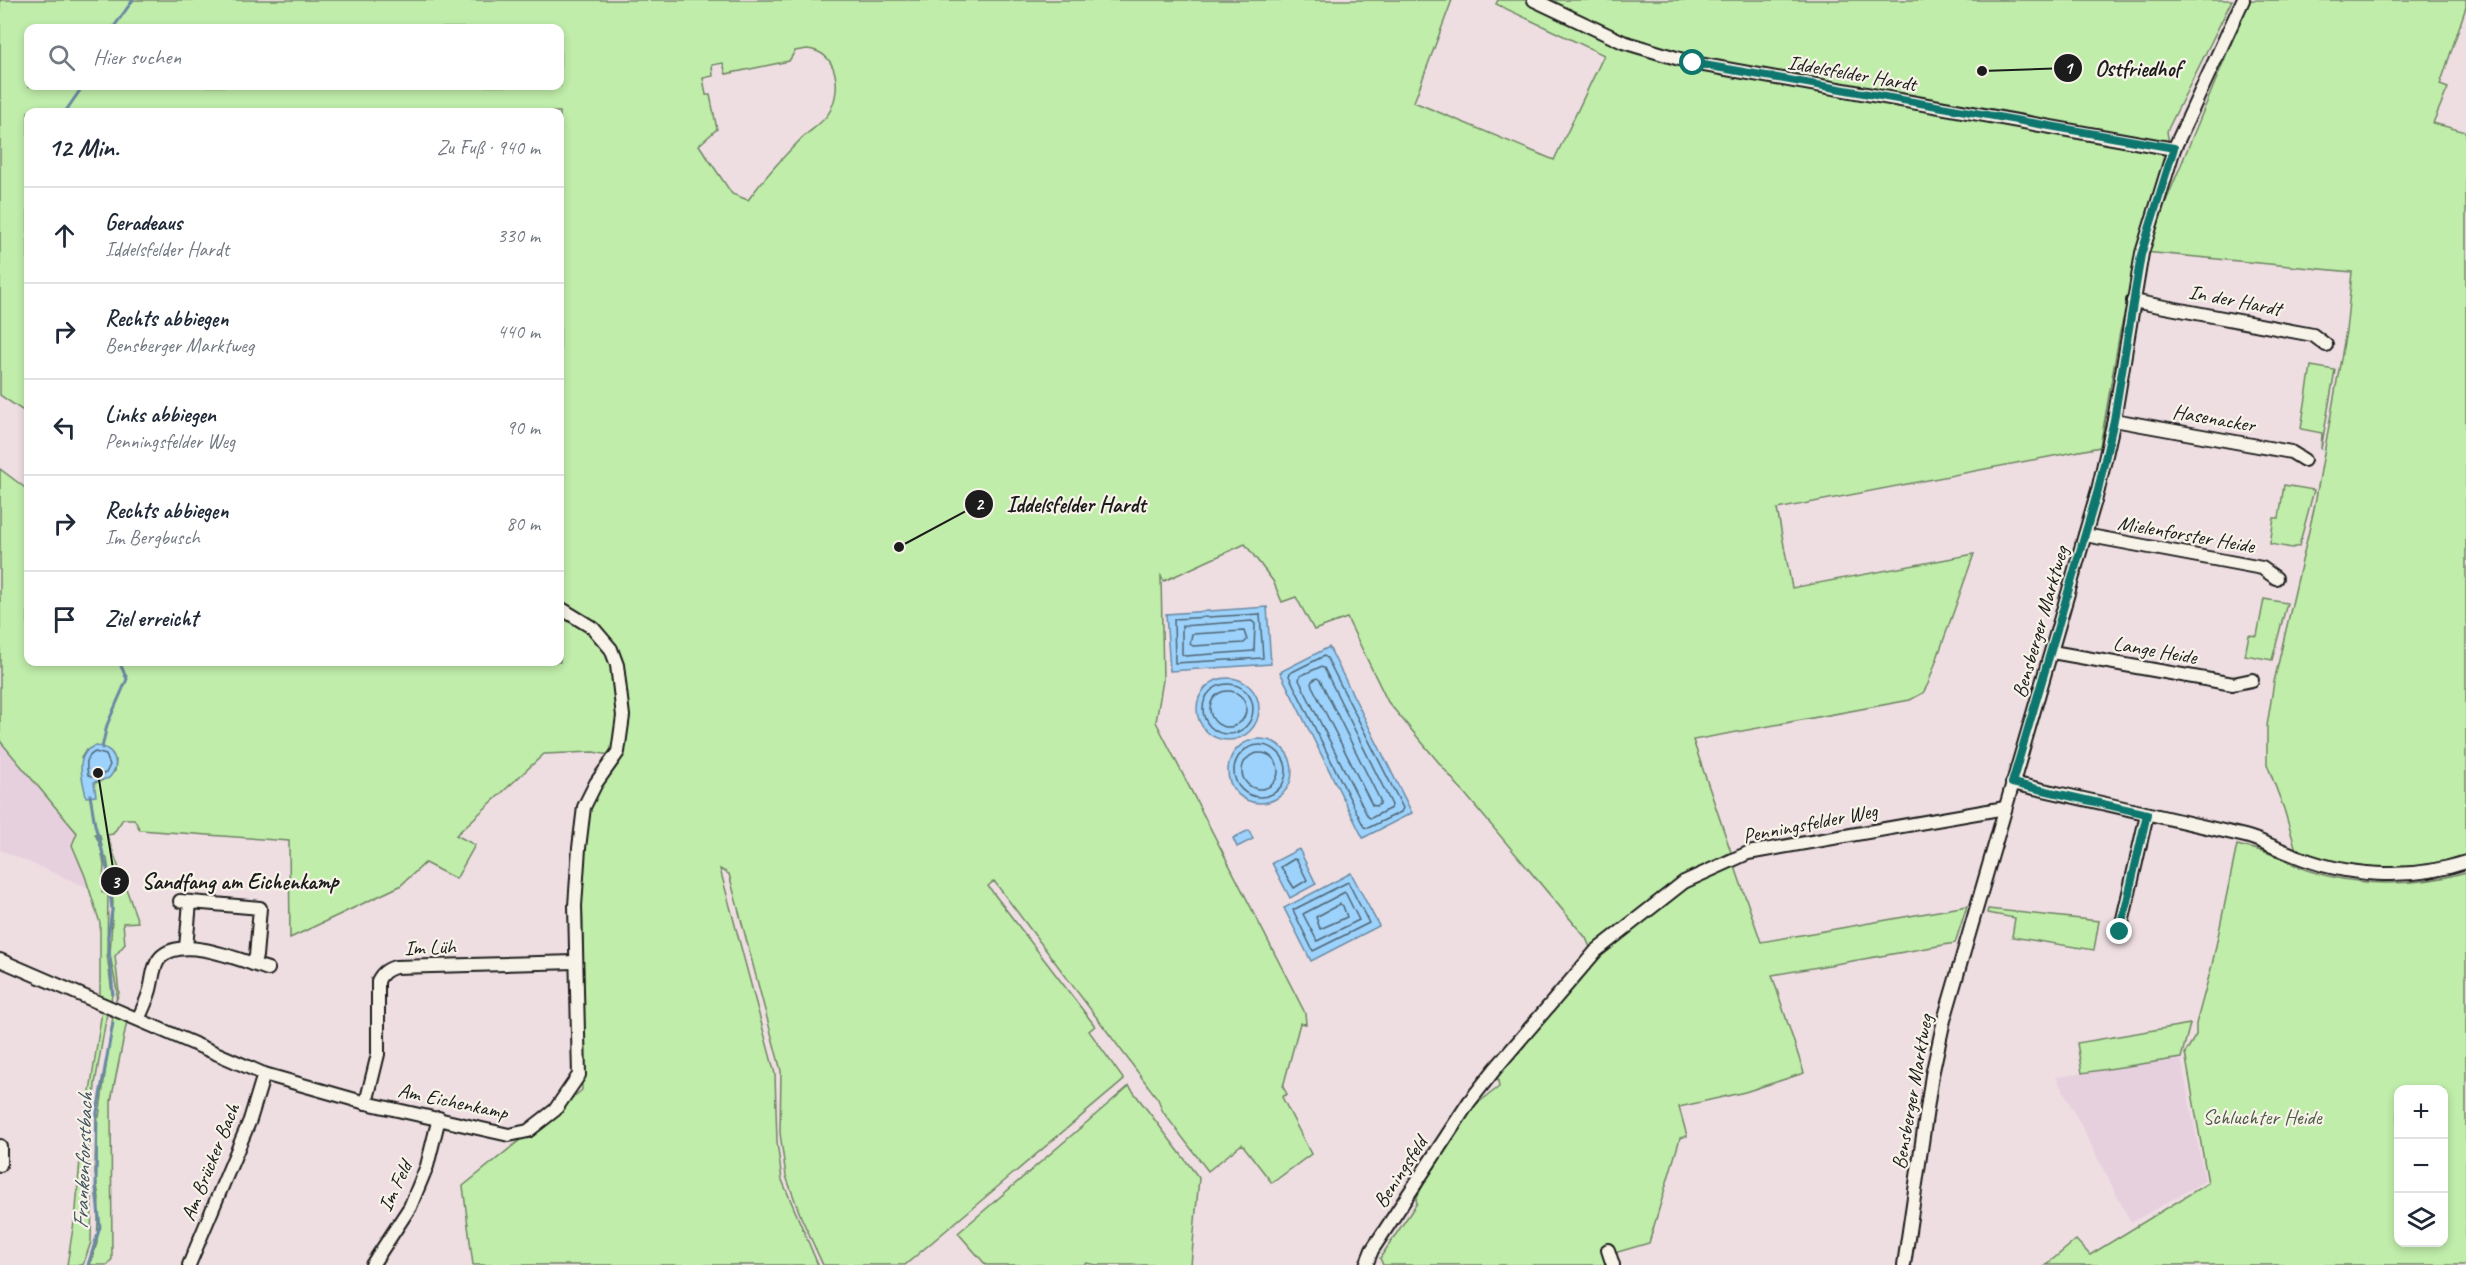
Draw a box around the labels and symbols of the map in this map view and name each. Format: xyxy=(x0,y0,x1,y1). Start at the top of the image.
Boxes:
callout: Ostfriedhof xyxy=(2053,48,2193,88)
route start xyxy=(1679,49,1705,75)
street label: Iddelsfelder Hardt xyxy=(1786,49,1920,97)
text: Ostfriedhof xyxy=(2095,55,2186,83)
text: 1 xyxy=(2064,57,2074,79)
street label: In der Hardt xyxy=(2187,278,2286,322)
street label: Hasenacker xyxy=(2171,398,2259,438)
callout: Iddelsfelder Hardt xyxy=(964,484,1157,524)
text: Iddelsfelder Hardt xyxy=(1006,491,1148,519)
text: 2 xyxy=(975,493,985,515)
street label: Mielenforster Heide xyxy=(2116,509,2257,559)
street label: Bensberger Marktweg xyxy=(2006,542,2074,701)
street label: Lange Heide xyxy=(2111,630,2200,670)
street label: Penningsfelder Weg xyxy=(1740,797,1881,849)
callout: Sandfang am Eichenkamp xyxy=(100,861,351,901)
text: Sandfang am Eichenkamp xyxy=(142,868,340,896)
text: 3 xyxy=(111,871,121,893)
route end xyxy=(2106,918,2132,944)
street label: Im Lüh xyxy=(404,933,458,961)
street label: Bensberger Marktweg xyxy=(1886,1011,1939,1171)
street label: Am Eichenkamp xyxy=(396,1077,511,1126)
water label: Frankenforstbach xyxy=(67,1091,99,1229)
street label: Am Brücker Bach xyxy=(175,1098,246,1225)
park label: Schluchter Heide xyxy=(2202,1104,2323,1130)
street label: Beningsfeld xyxy=(1367,1128,1435,1213)
street label: Im Feld xyxy=(372,1154,420,1216)

